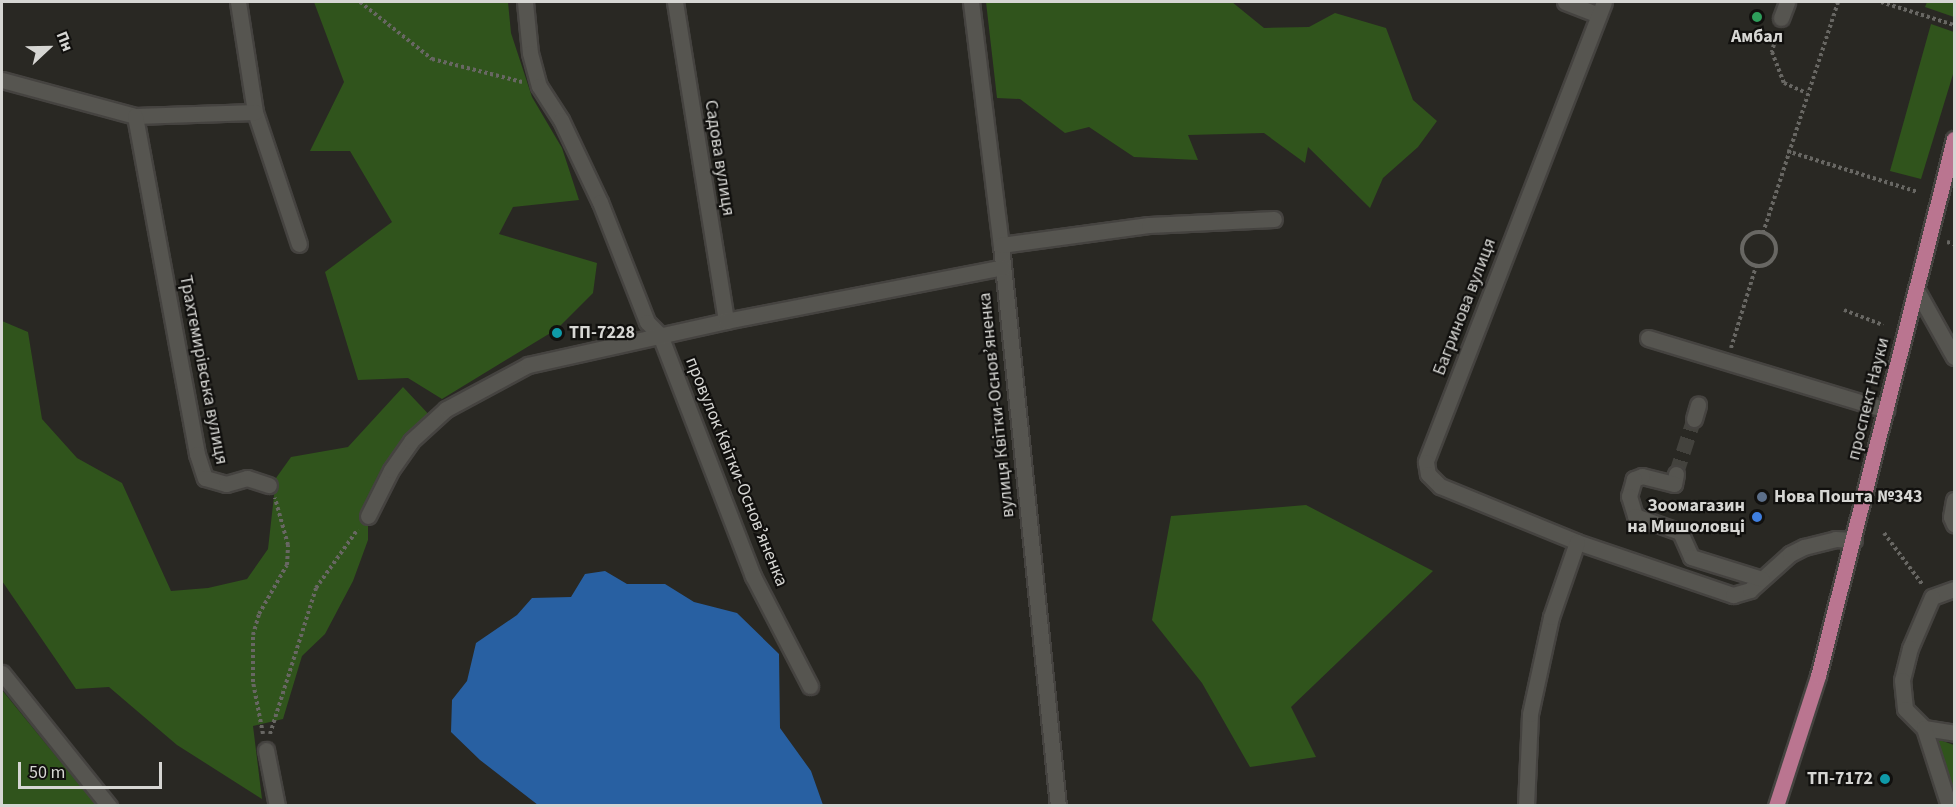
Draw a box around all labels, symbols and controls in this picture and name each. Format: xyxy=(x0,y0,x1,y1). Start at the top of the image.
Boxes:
marker: Амбал xyxy=(1750,10,1764,24)
north arrow xyxy=(18,18,78,78)
place label: Амбал xyxy=(1731,26,1783,48)
text: Пн xyxy=(51,28,79,55)
street label: Садова вулиця xyxy=(699,99,739,217)
street label: Багринова вулиця xyxy=(1429,235,1501,379)
street label: Трахтемирівська вулиця xyxy=(174,274,232,466)
street label: вулиця Квітки-Основ’яненка xyxy=(974,291,1020,519)
place label: ТП-7228 xyxy=(569,322,635,344)
marker: ТП-7228 xyxy=(550,326,564,340)
street label: проспект Науки xyxy=(1843,335,1895,463)
street label: провулок Квітки-Основʼяненка xyxy=(680,354,792,590)
place label: Нова Пошта №343 xyxy=(1774,486,1923,508)
marker: Нова Пошта №343 xyxy=(1755,490,1769,504)
place label: Зоомагазин на Мишоловці xyxy=(1627,496,1745,538)
marker: Зоомагазин на Мишоловці xyxy=(1750,510,1764,524)
scale bar xyxy=(21,750,165,788)
text: 50 m xyxy=(29,760,65,785)
place label: ТП-7172 xyxy=(1807,768,1873,790)
marker: ТП-7172 xyxy=(1878,772,1892,786)

